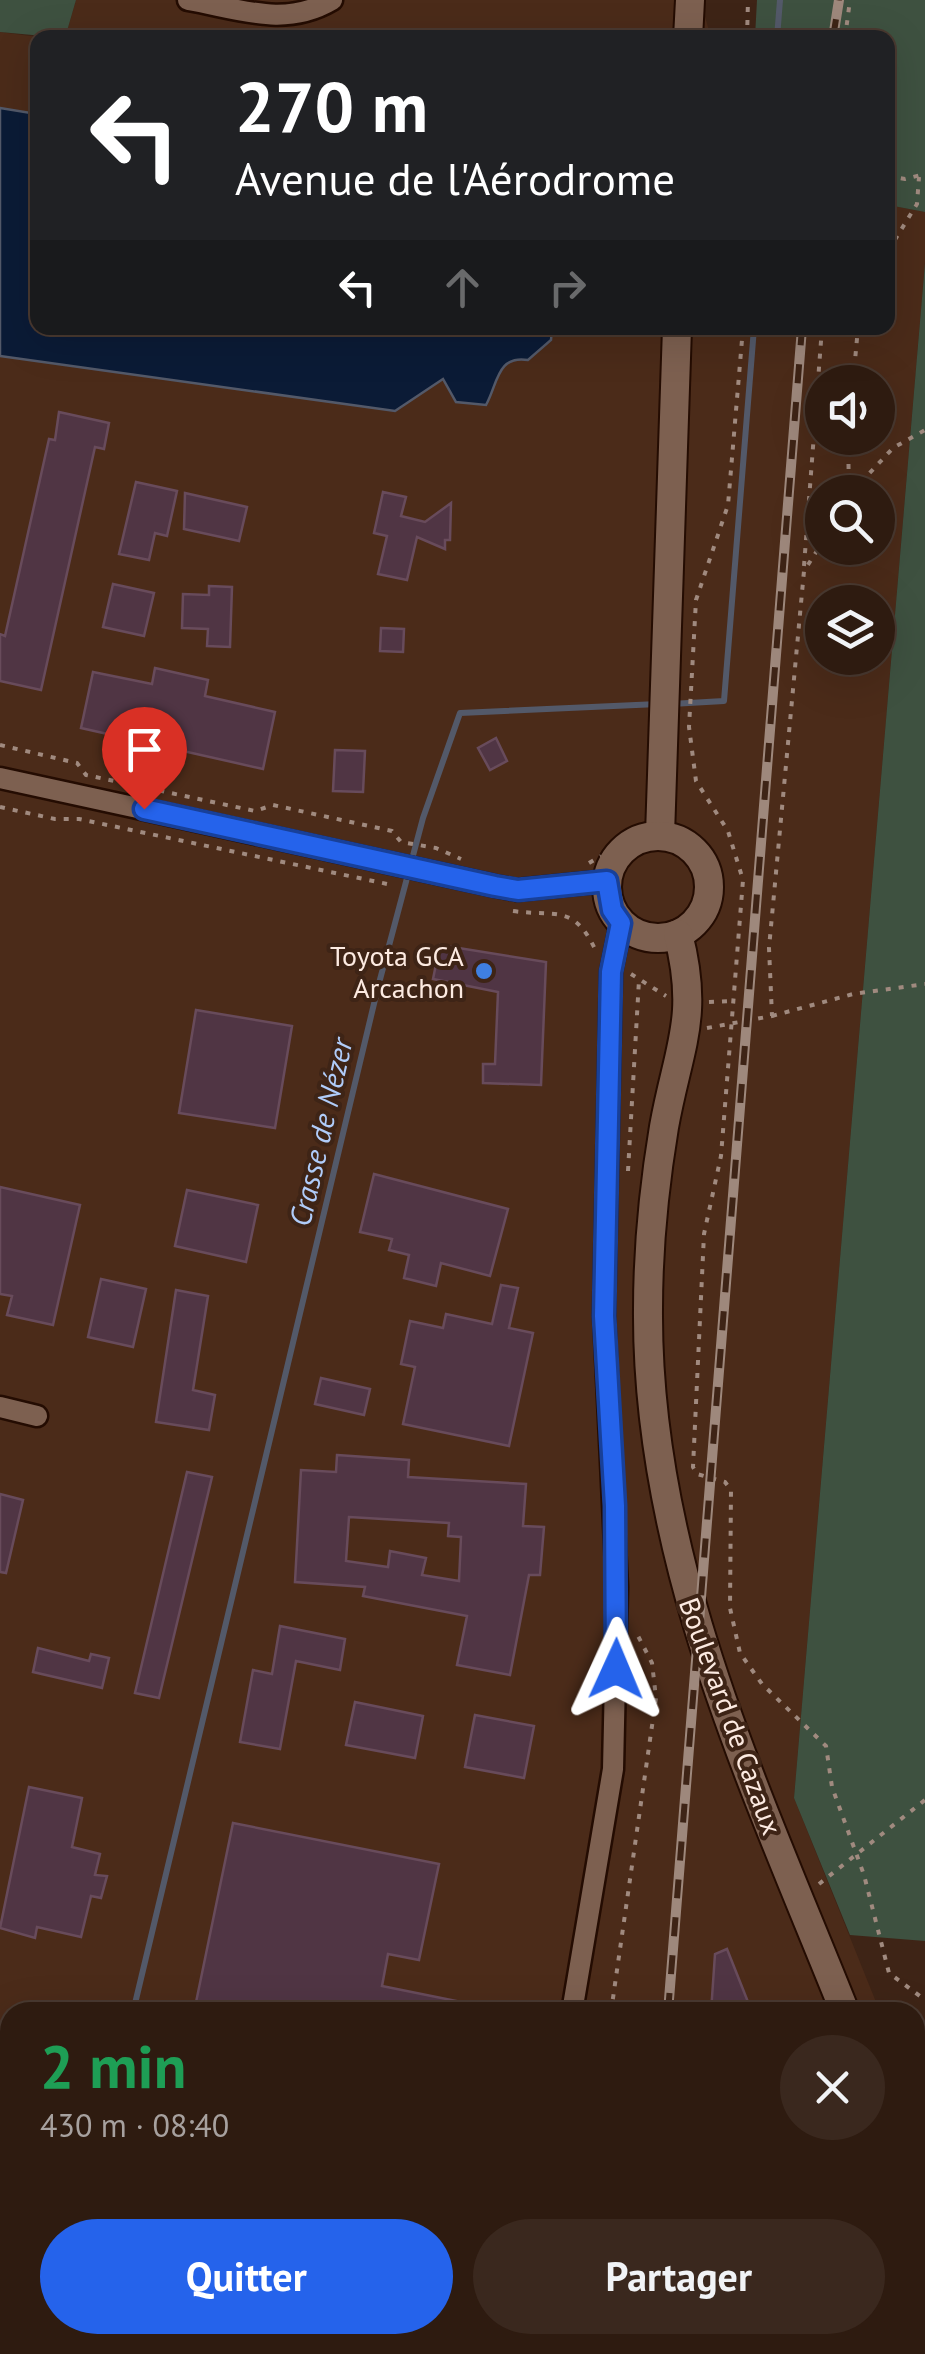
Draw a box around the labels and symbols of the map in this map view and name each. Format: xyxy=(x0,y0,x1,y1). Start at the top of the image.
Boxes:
pin xyxy=(102,707,187,810)
place label: Toyota GCA Arcachon xyxy=(330,937,465,1006)
marker: Toyota GCA Arcachon xyxy=(473,960,495,982)
water label: Crasse de Nézer xyxy=(279,1032,361,1230)
street label: Boulevard de Cazaux xyxy=(671,1592,791,1840)
position arrow xyxy=(564,1617,668,1721)

